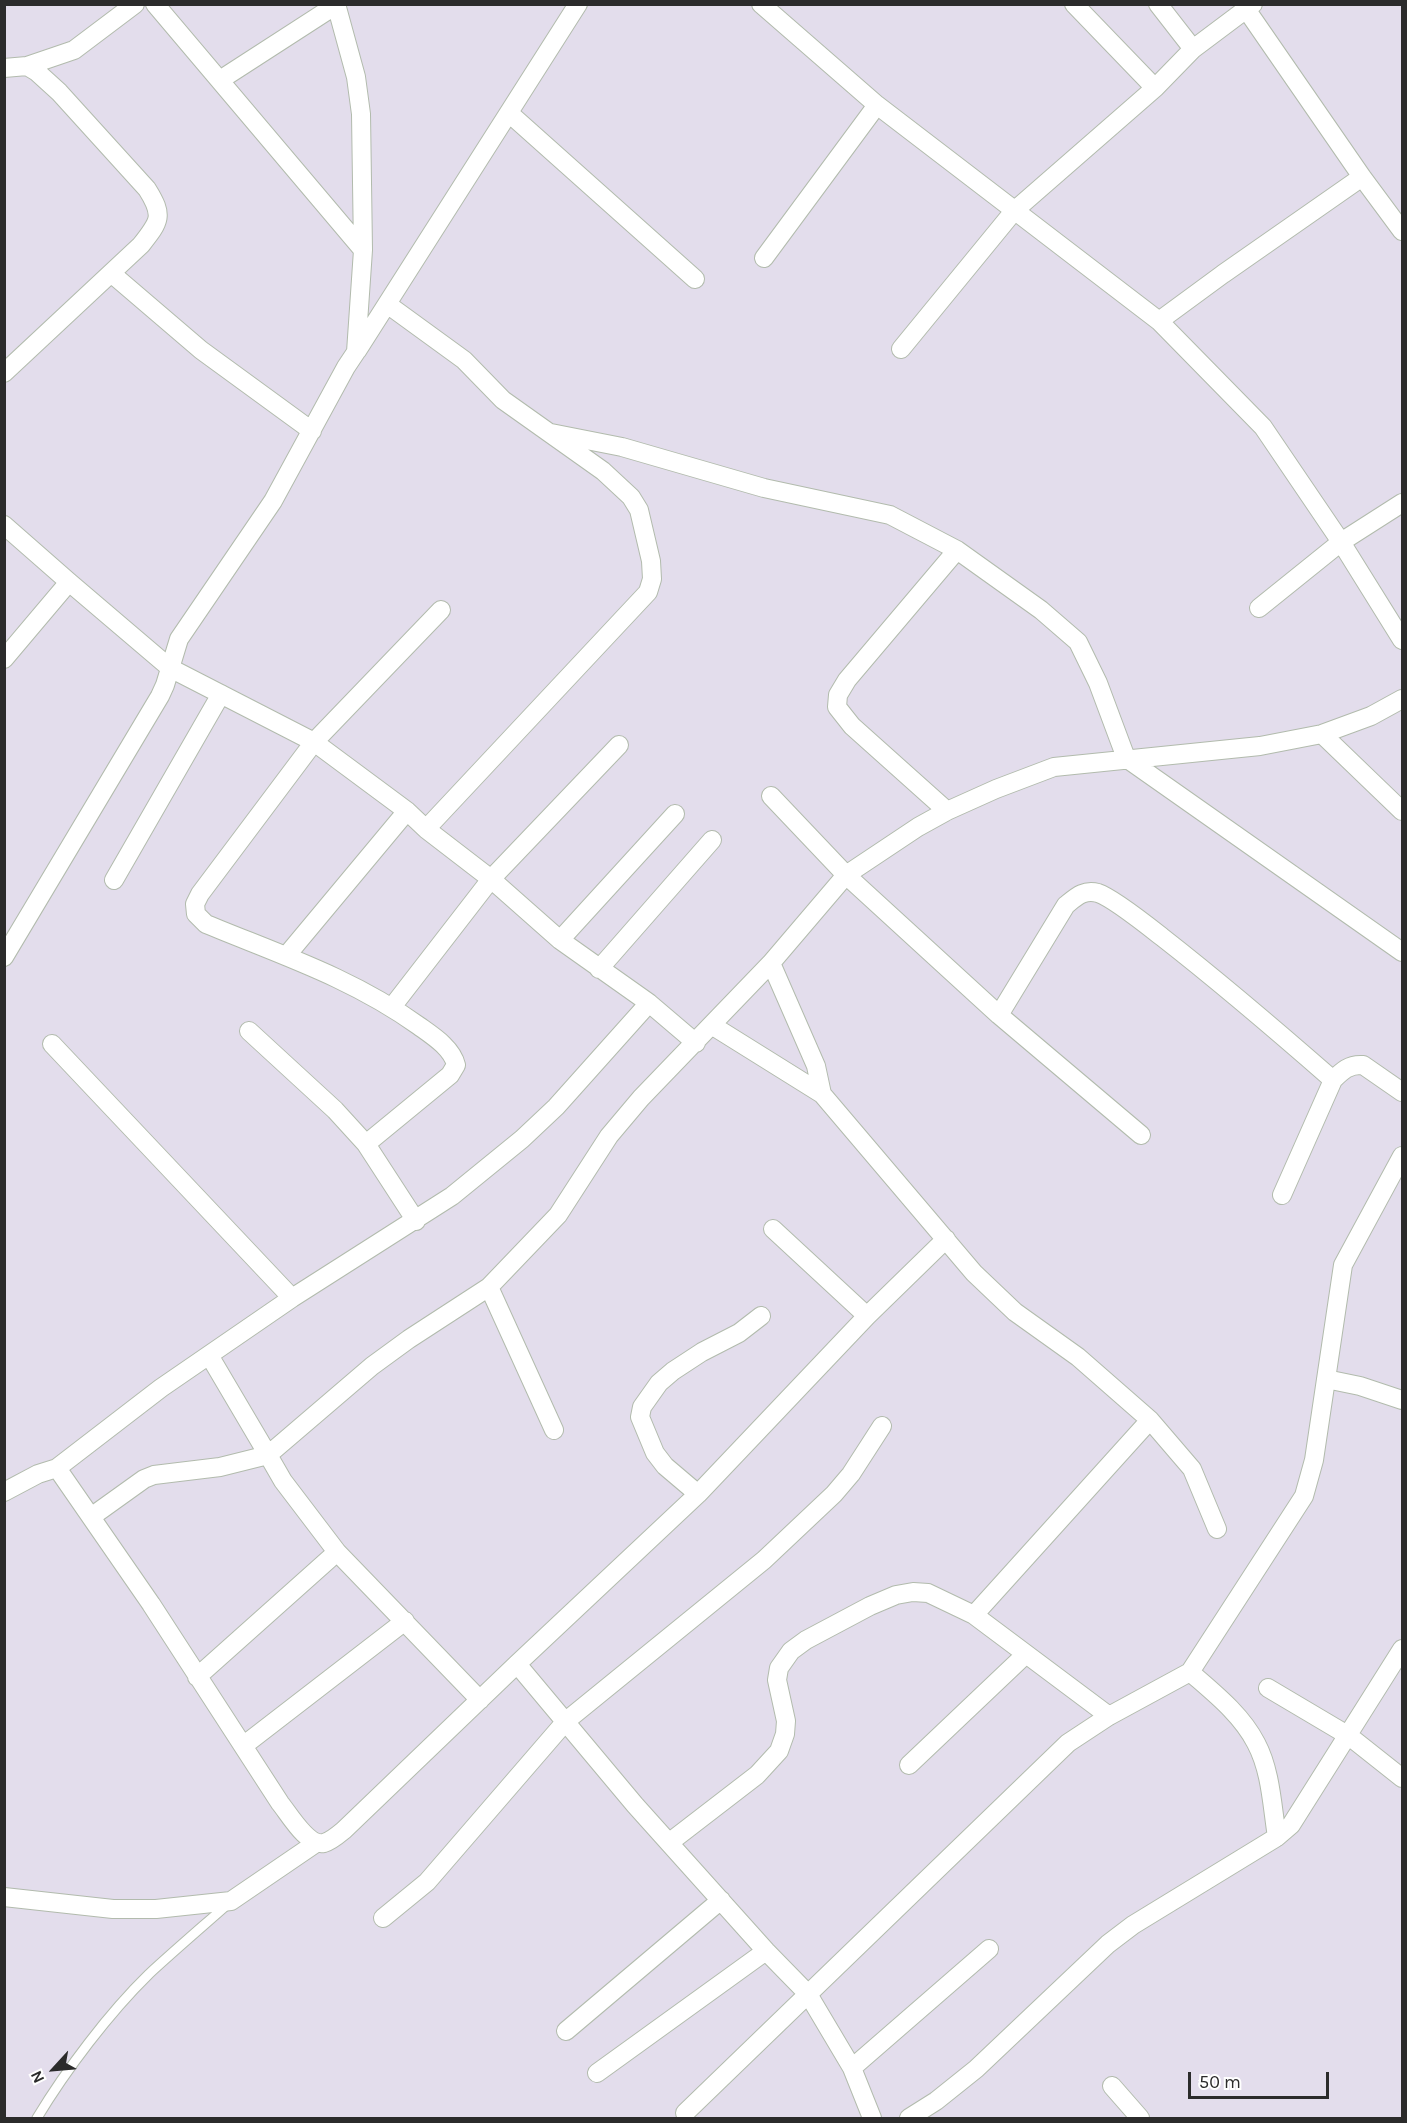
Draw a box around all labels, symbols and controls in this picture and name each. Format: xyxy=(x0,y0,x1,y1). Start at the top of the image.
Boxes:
north arrow xyxy=(24,2039,84,2099)
scale bar xyxy=(1191,2060,1332,2098)
text: N xyxy=(26,2068,48,2086)
text: 50 m xyxy=(1199,2071,1241,2093)

